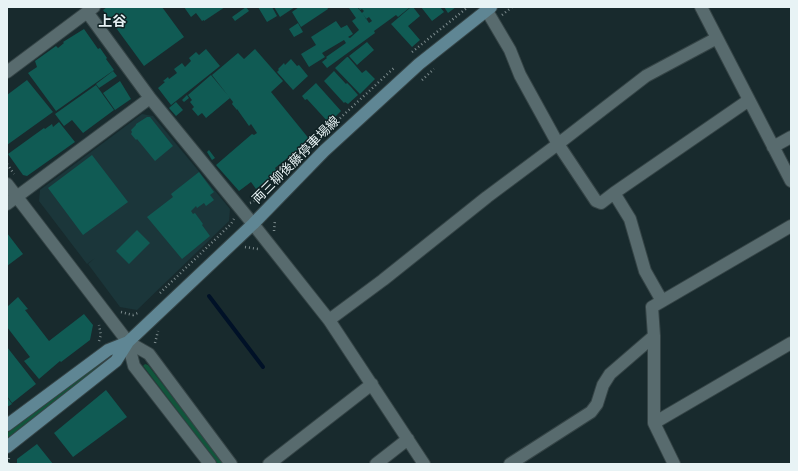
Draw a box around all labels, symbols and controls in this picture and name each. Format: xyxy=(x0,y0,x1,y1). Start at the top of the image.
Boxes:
district label: 上谷 xyxy=(98,15,126,31)
street label: 両三柳後藤停車場線 xyxy=(250,114,344,208)

